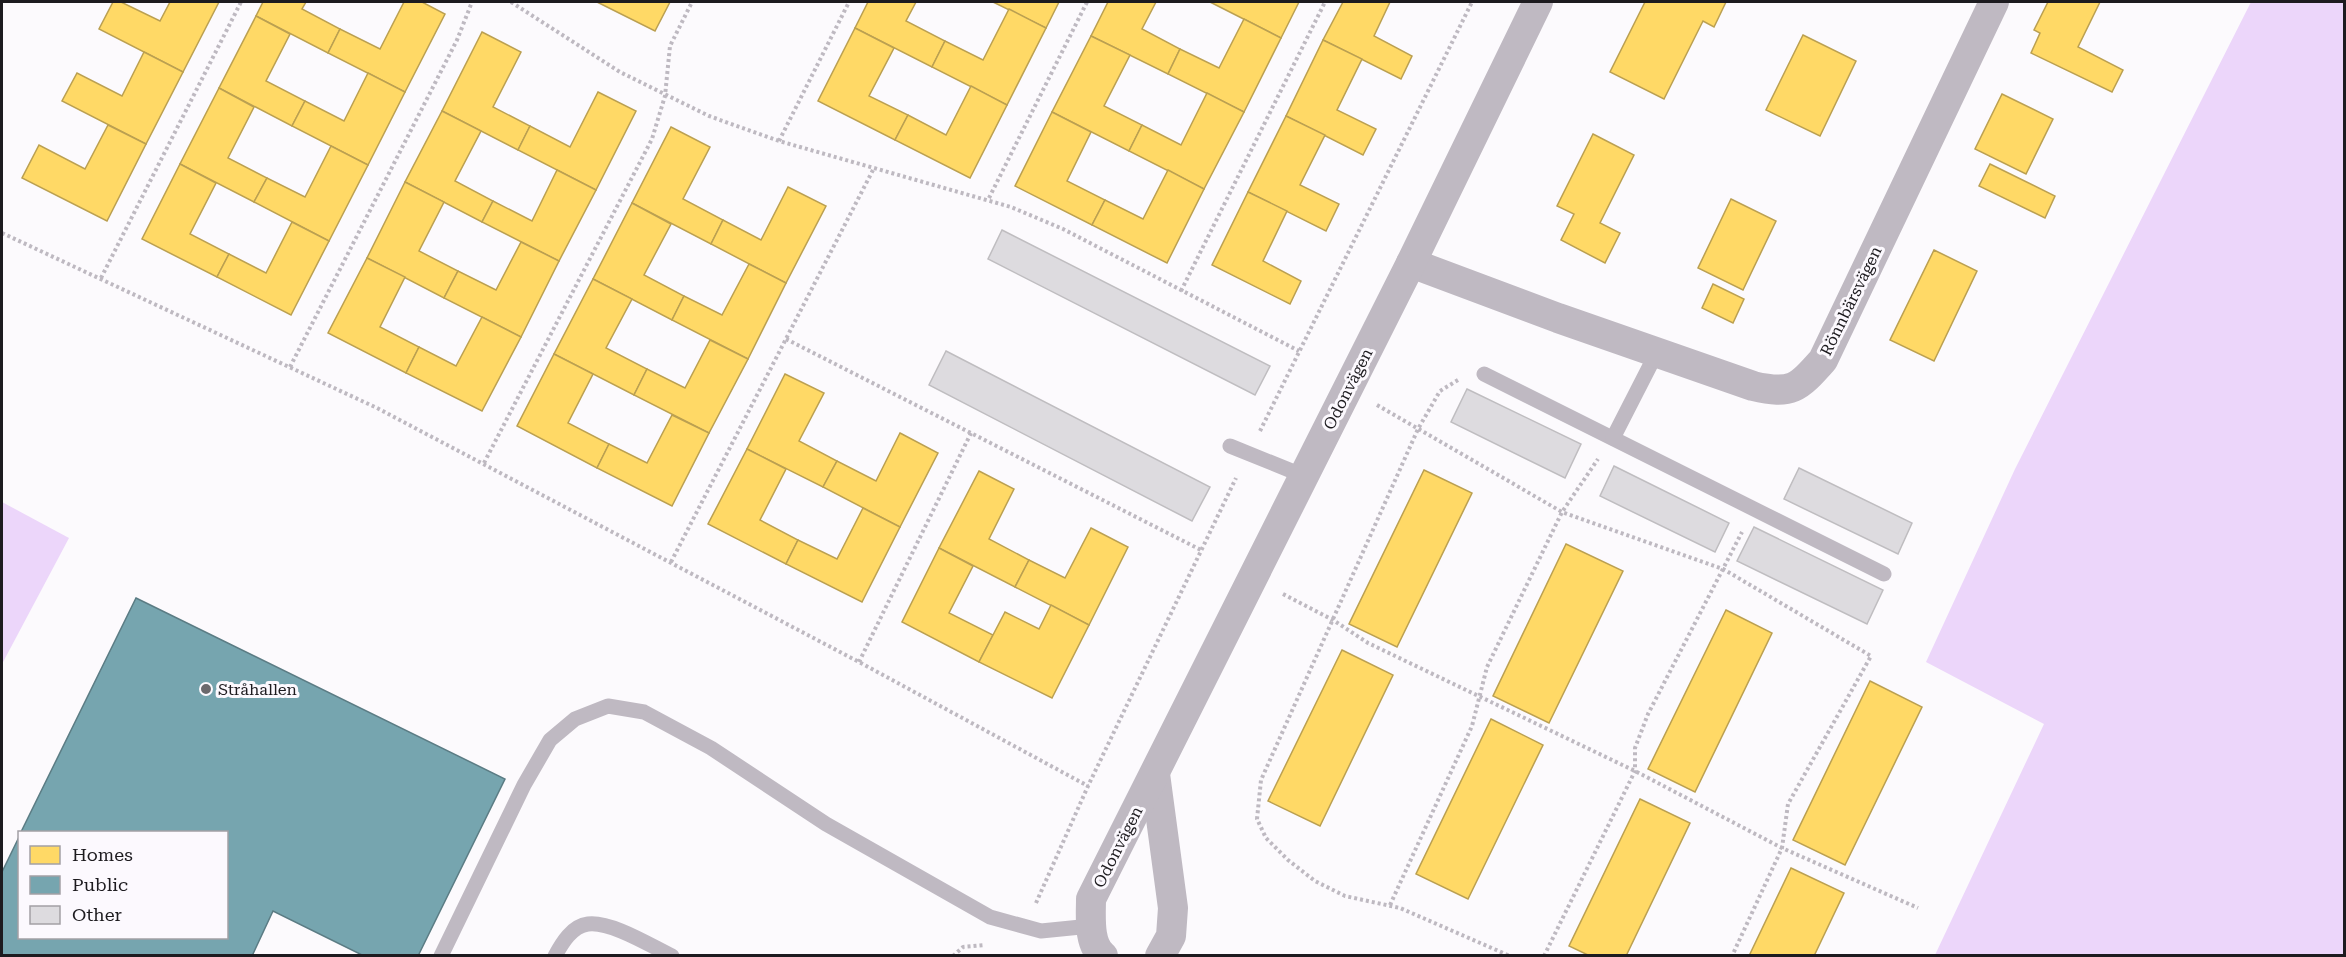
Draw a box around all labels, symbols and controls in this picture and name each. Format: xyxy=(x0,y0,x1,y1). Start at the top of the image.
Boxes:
street label: Rönnbärsvägen xyxy=(1816,243,1886,359)
street label: Odonvägen xyxy=(1319,345,1377,433)
place label: Stråhallen xyxy=(218,680,297,699)
marker: Stråhallen xyxy=(199,682,213,696)
street label: Odonvägen xyxy=(1089,803,1147,891)
legend xyxy=(18,831,228,939)
text: Homes xyxy=(72,844,133,865)
text: Public xyxy=(72,874,128,895)
text: Other xyxy=(72,904,122,925)

